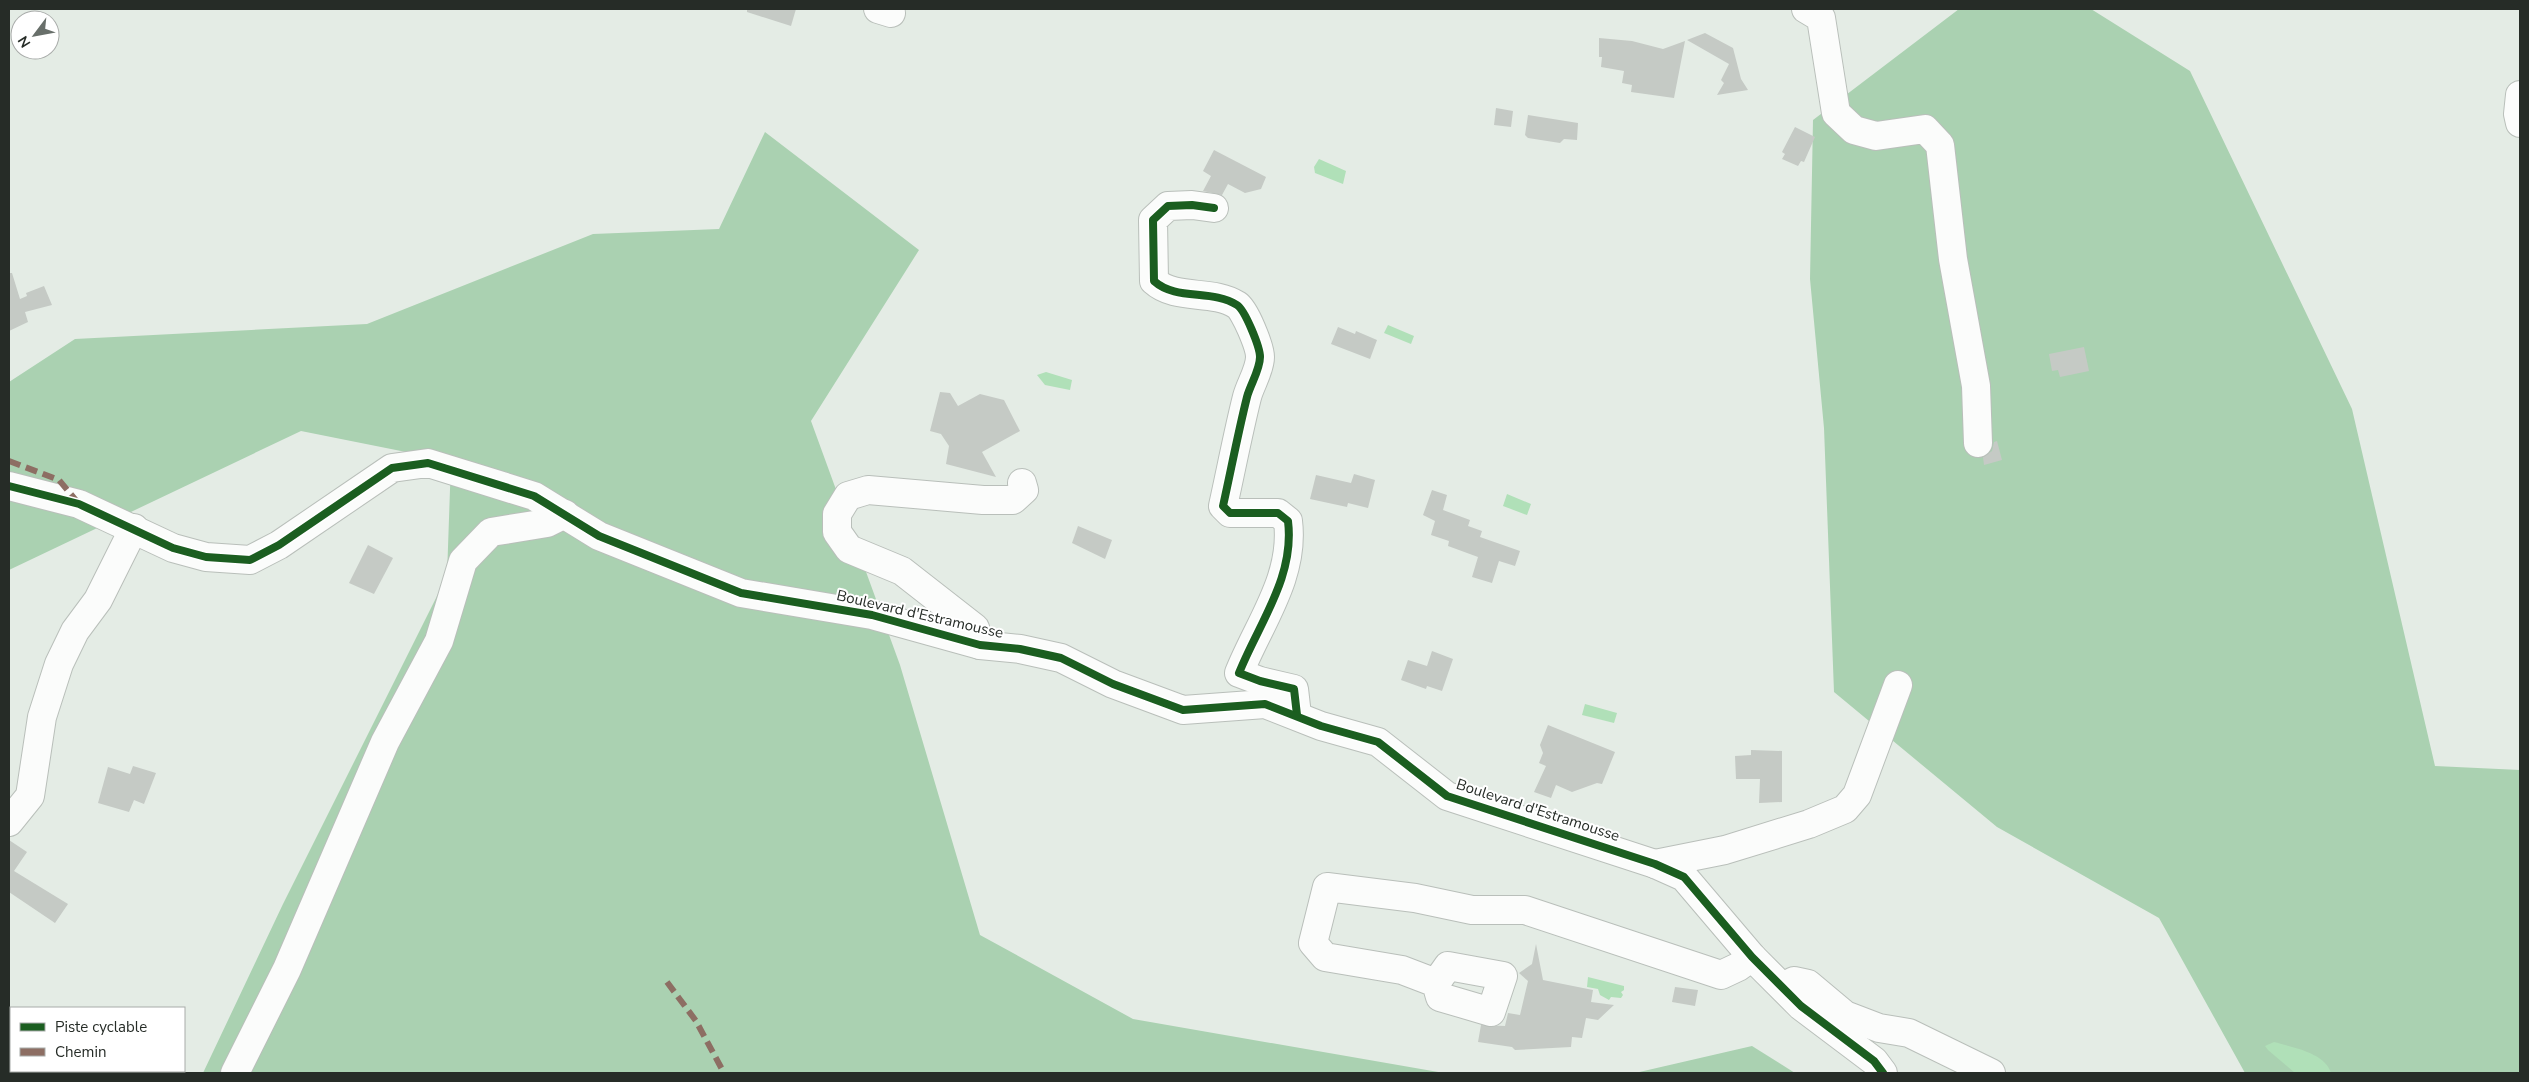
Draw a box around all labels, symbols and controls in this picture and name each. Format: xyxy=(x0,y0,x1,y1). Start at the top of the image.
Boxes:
north arrow xyxy=(10,10,60,60)
text: N xyxy=(14,32,35,51)
street label: Boulevard d'Estramousse xyxy=(835,585,1006,643)
street label: Boulevard d'Estramousse xyxy=(1454,774,1622,846)
legend xyxy=(10,1007,185,1072)
text: Piste cyclable xyxy=(55,1017,147,1037)
text: Chemin xyxy=(55,1042,106,1062)

